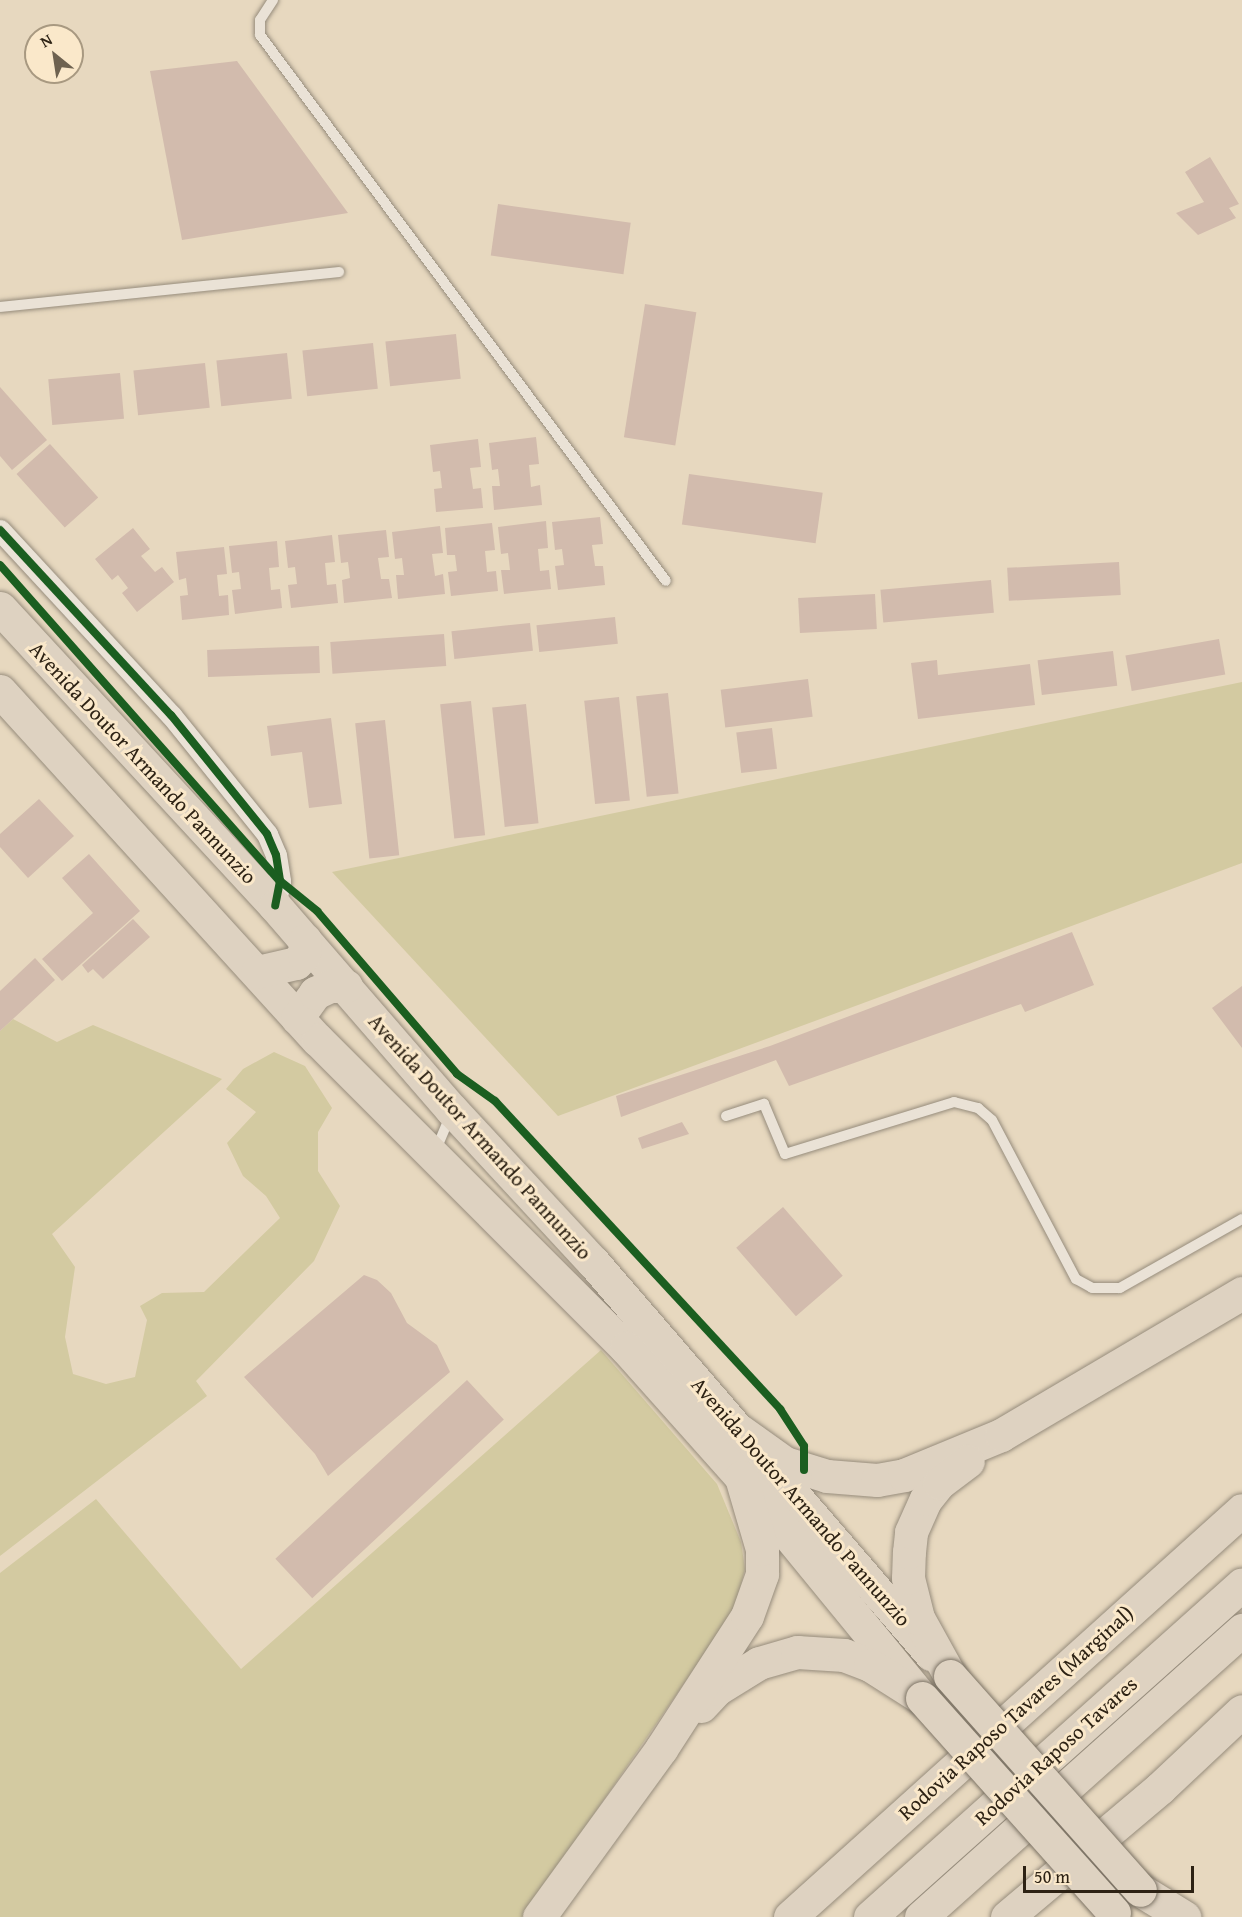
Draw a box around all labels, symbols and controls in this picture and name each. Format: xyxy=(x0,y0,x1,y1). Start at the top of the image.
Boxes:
north arrow xyxy=(24,24,84,84)
text: N xyxy=(35,27,57,53)
street label: Avenida Doutor Armando Pannunzio xyxy=(24,637,262,889)
street label: Avenida Doutor Armando Pannunzio xyxy=(363,1009,597,1265)
street label: Avenida Doutor Armando Pannunzio xyxy=(686,1372,916,1632)
street label: Rodovia Raposo Tavares (Marginal) xyxy=(893,1601,1139,1825)
street label: Rodovia Raposo Tavares xyxy=(970,1671,1142,1831)
scale bar xyxy=(1026,1854,1197,1892)
text: 50 m xyxy=(1034,1863,1070,1890)

